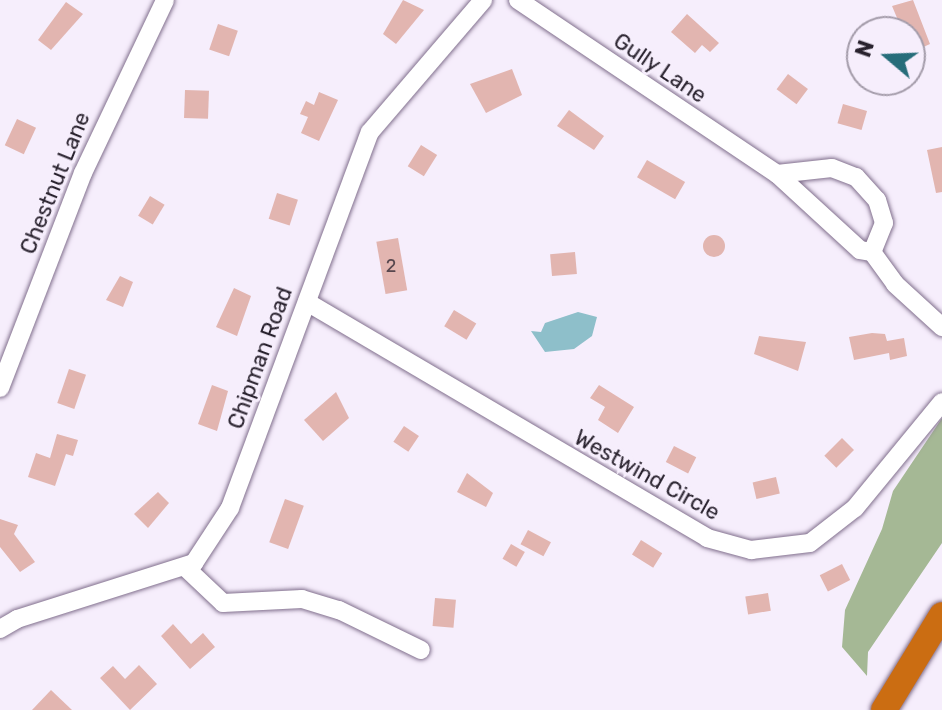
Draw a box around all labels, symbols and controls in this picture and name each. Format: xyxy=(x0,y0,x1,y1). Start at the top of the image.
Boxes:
north arrow xyxy=(846,16,926,96)
street label: Gully Lane xyxy=(608,27,712,109)
text: N xyxy=(849,37,880,61)
street label: Chestnut Lane xyxy=(14,108,96,258)
house number: 2 xyxy=(386,255,396,277)
street label: Chipman Road xyxy=(222,283,298,433)
street label: Westwind Circle xyxy=(570,424,724,526)

